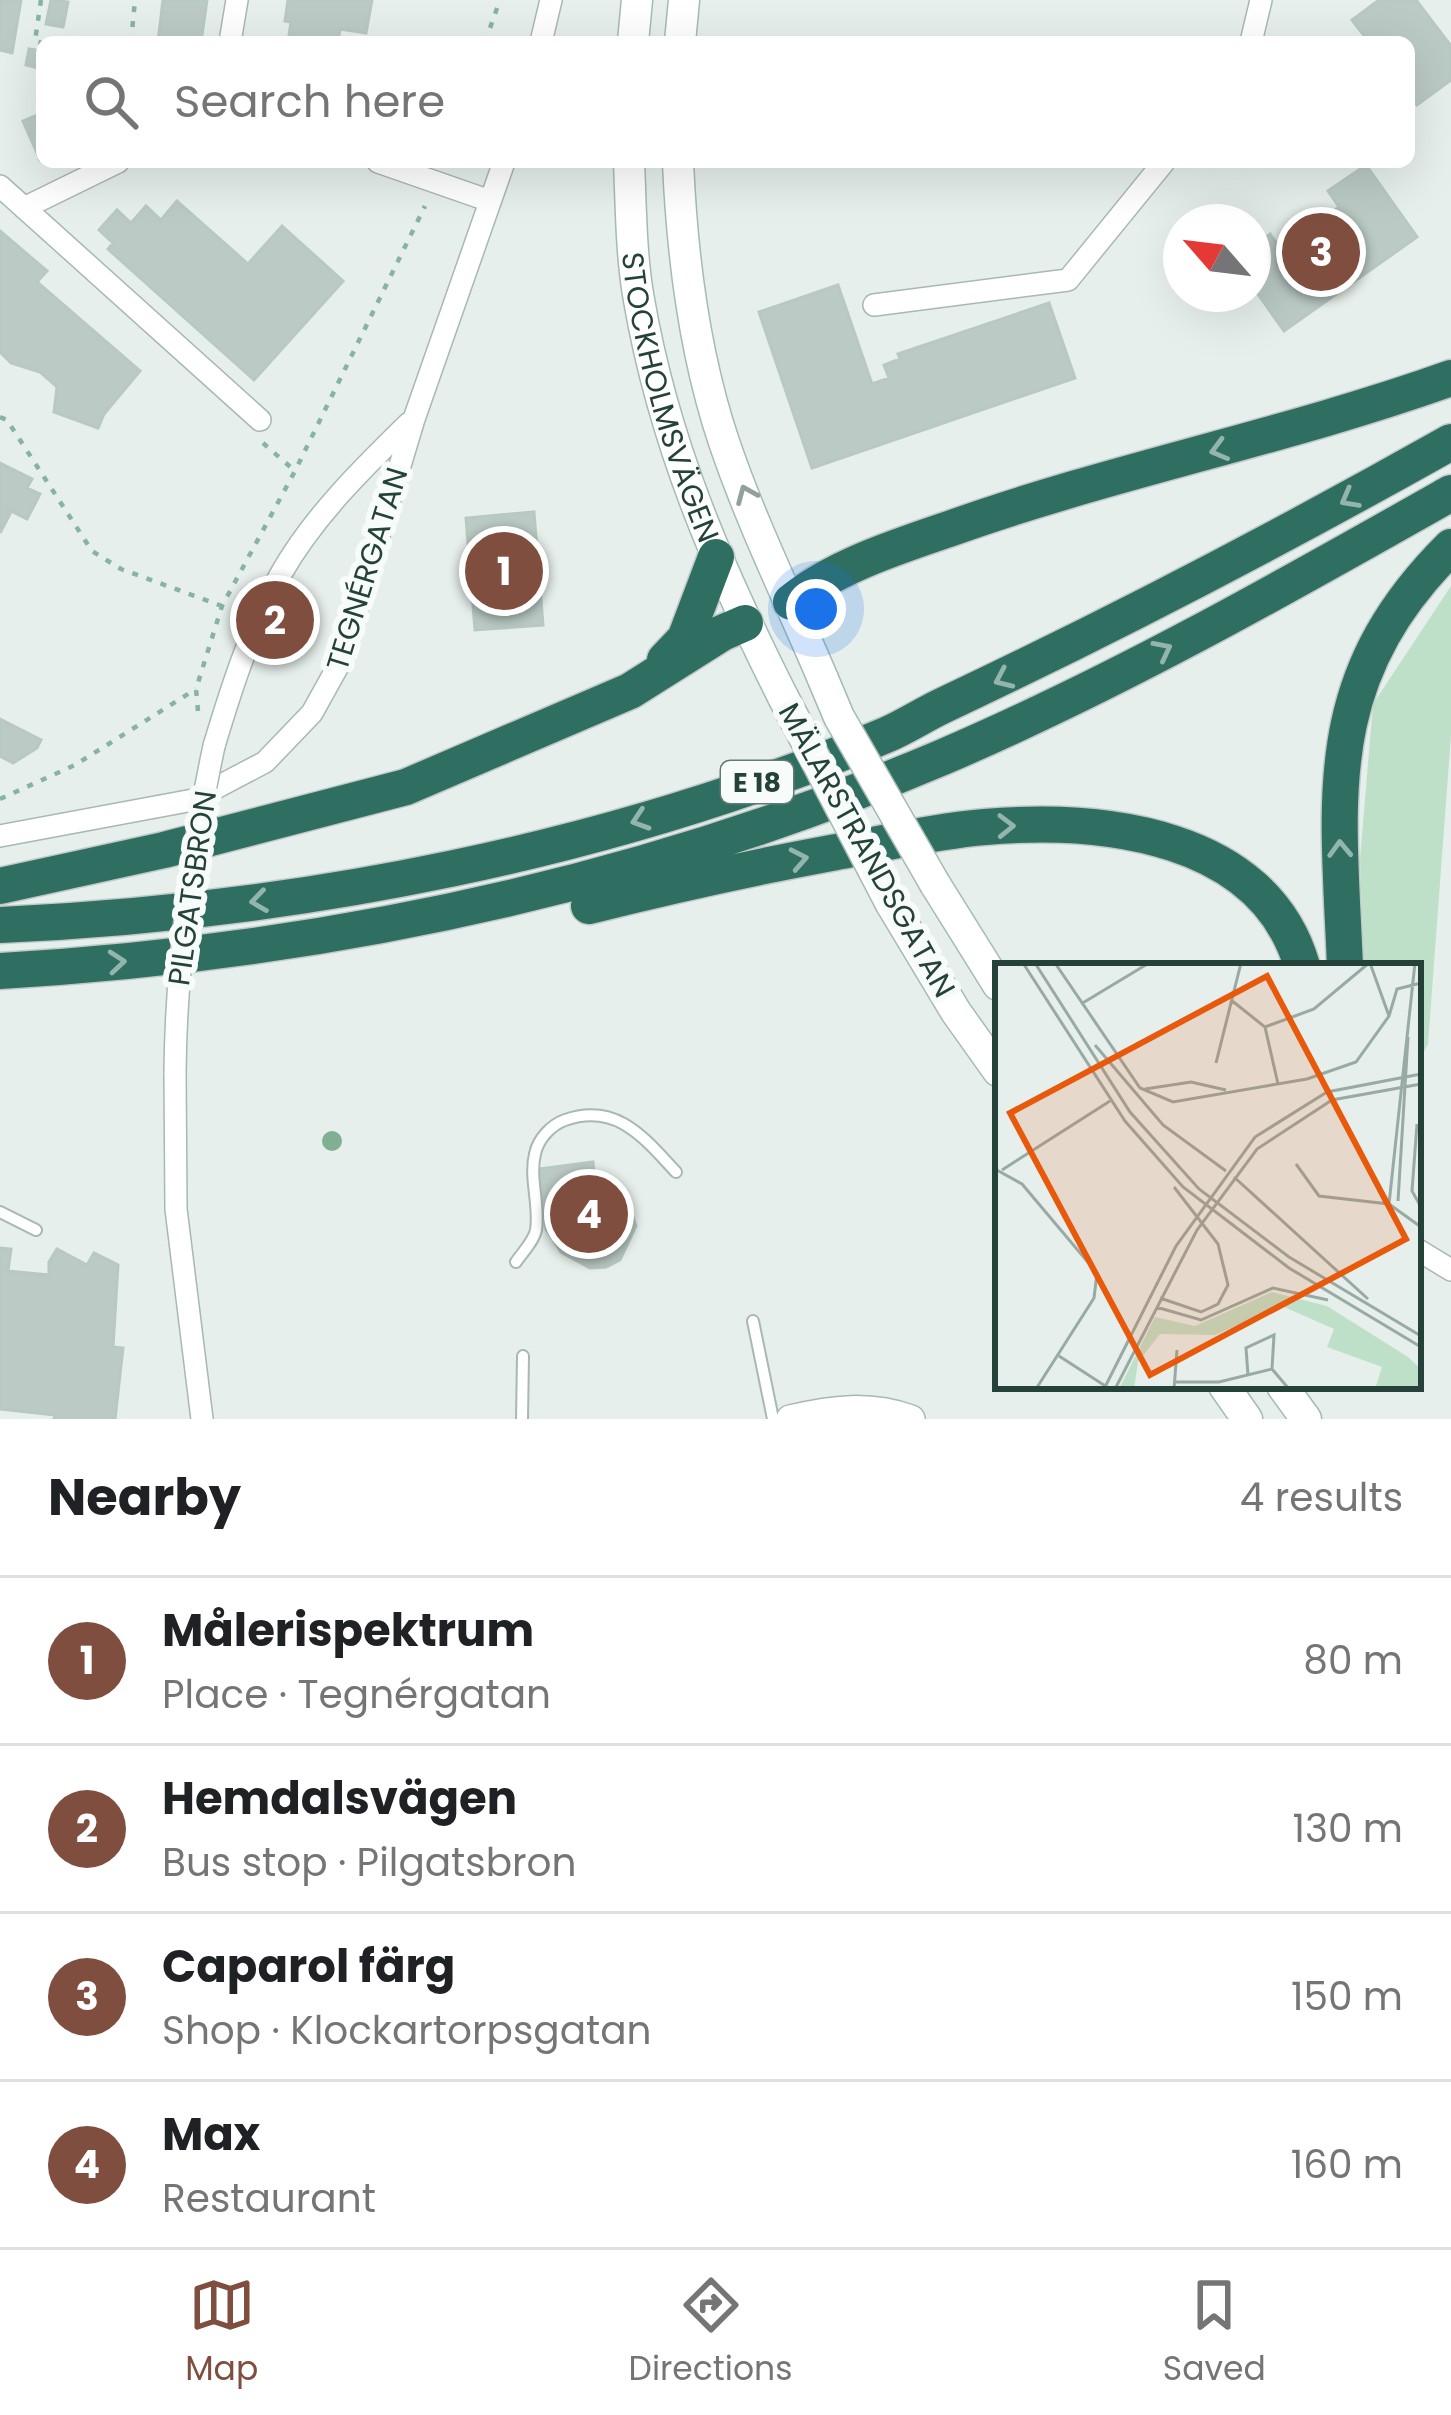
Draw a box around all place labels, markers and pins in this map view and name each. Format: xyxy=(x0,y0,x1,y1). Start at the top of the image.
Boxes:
pin: 3 xyxy=(1282,207,1360,297)
pin: 1 xyxy=(465,526,543,616)
pin: 2 xyxy=(236,575,314,665)
pin: 4 xyxy=(550,1169,628,1259)

